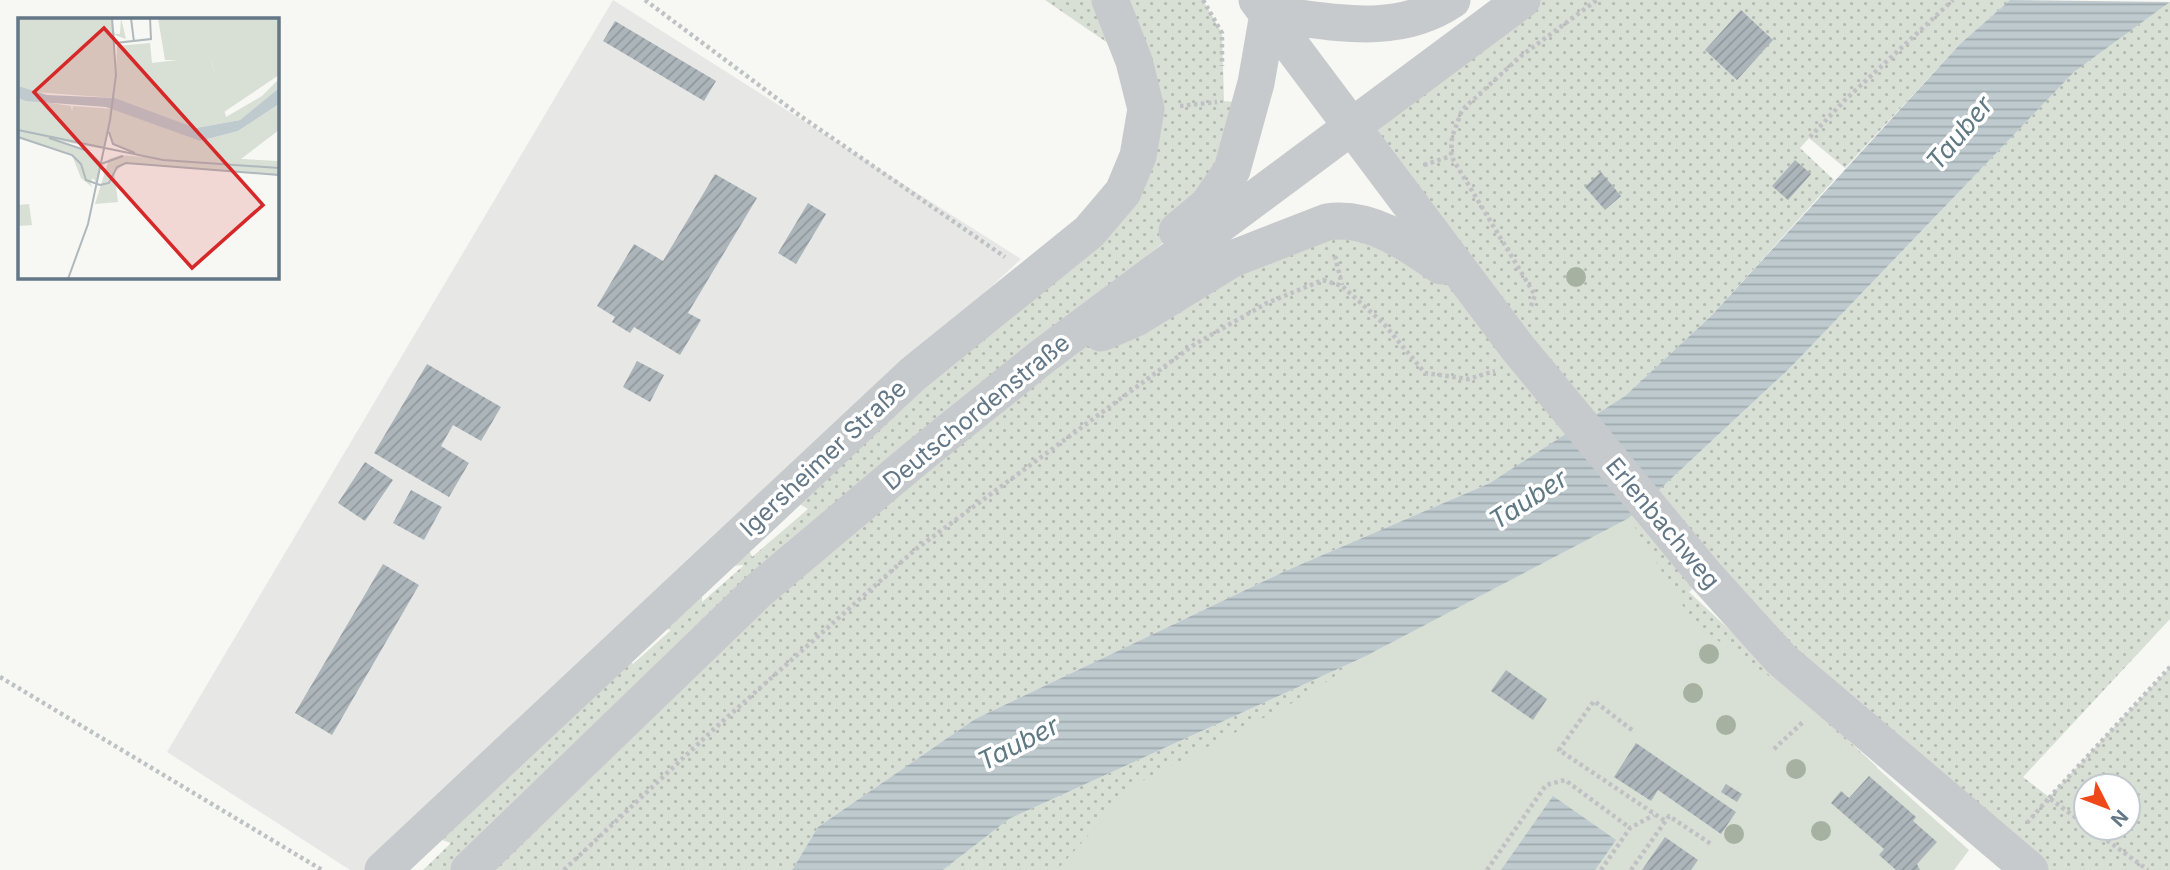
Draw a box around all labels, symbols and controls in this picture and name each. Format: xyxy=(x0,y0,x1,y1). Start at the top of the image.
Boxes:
inset map xyxy=(18,18,278,278)
water label: Tauber xyxy=(1919,89,2000,176)
street label: Deutschordenstraße xyxy=(877,328,1075,496)
street label: Igersheimer Straße xyxy=(734,374,912,542)
street label: Erlenbachweg xyxy=(1600,452,1726,594)
water label: Tauber xyxy=(1483,462,1574,536)
water label: Tauber xyxy=(972,709,1065,777)
north arrow xyxy=(2072,772,2142,842)
text: N xyxy=(2106,805,2133,831)

